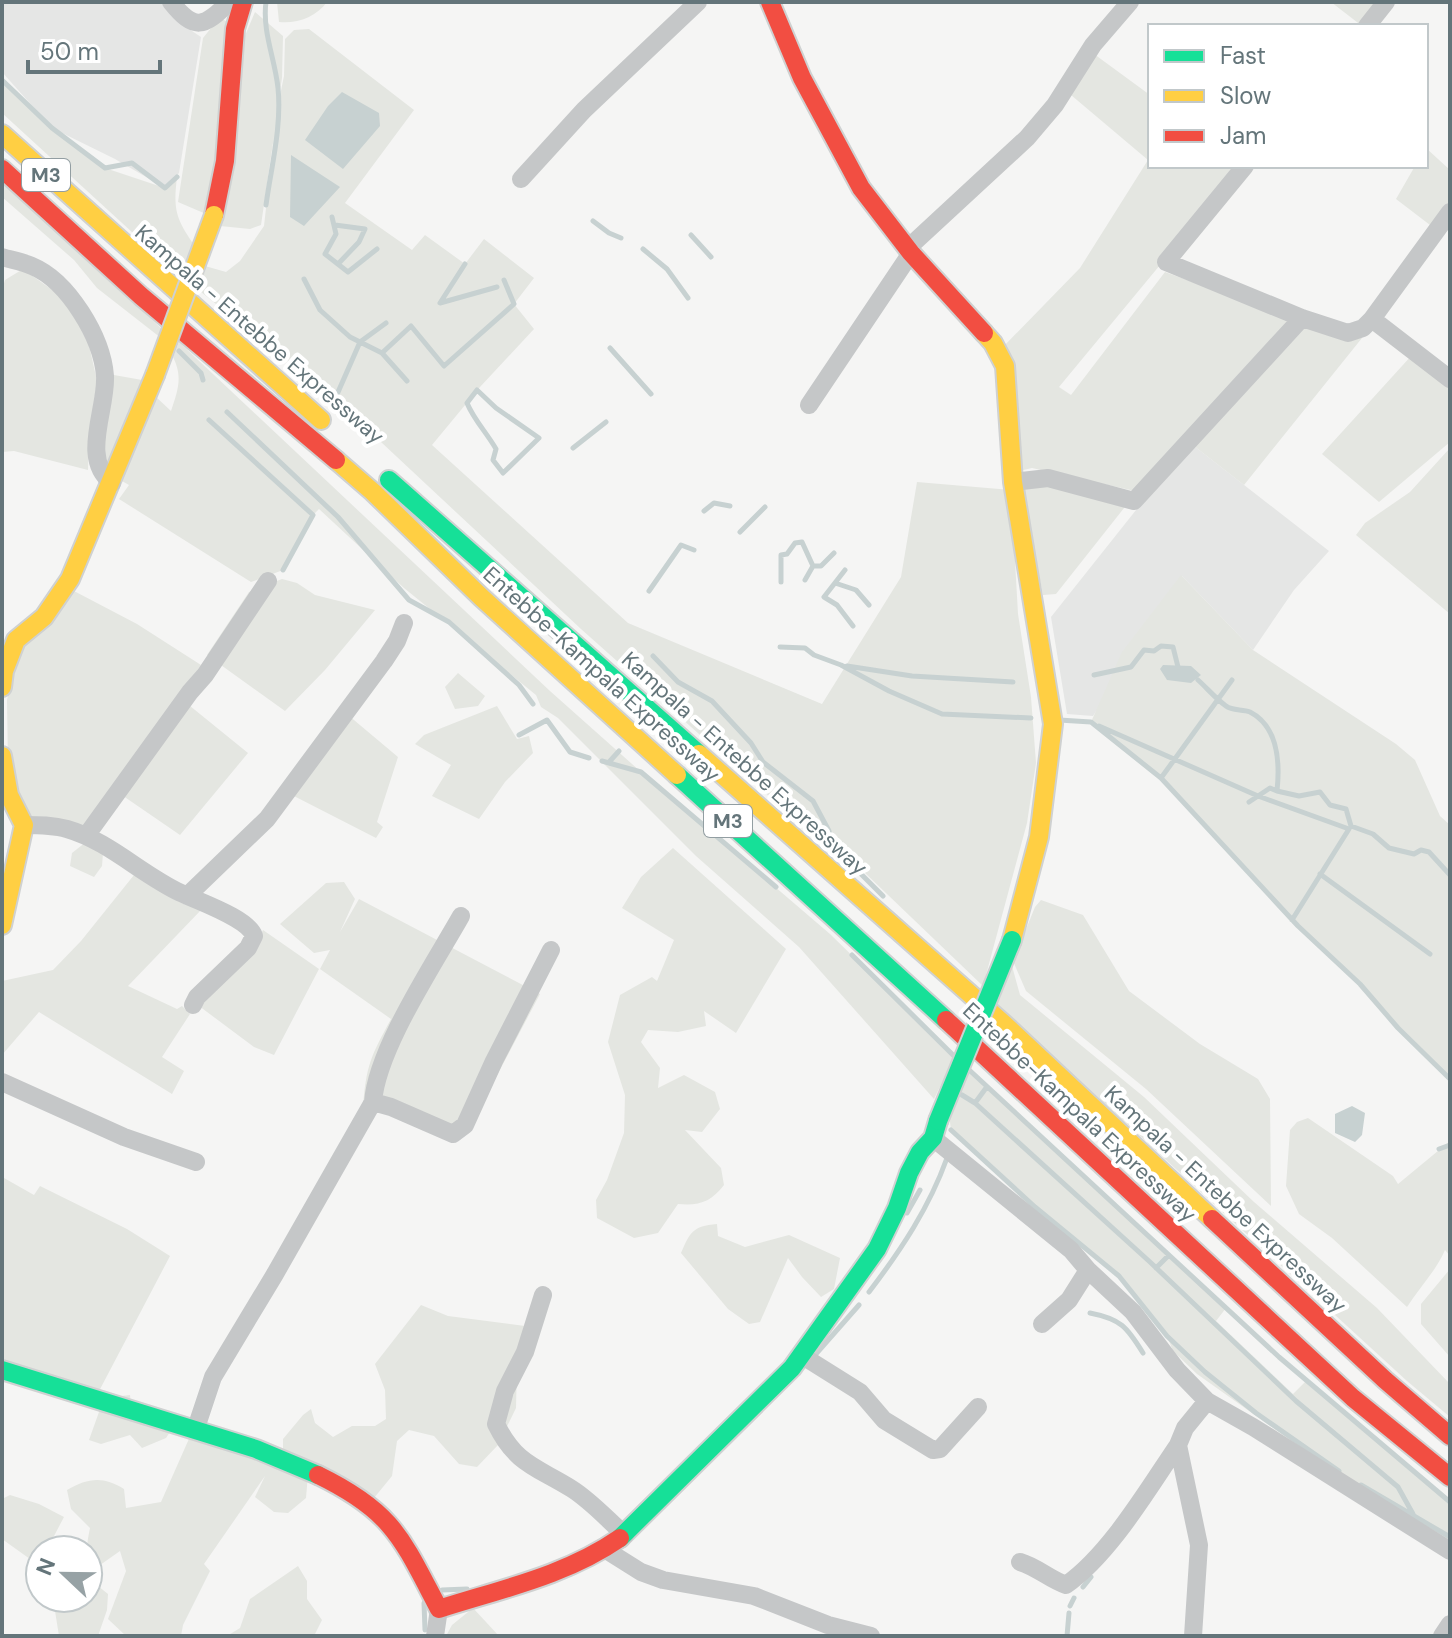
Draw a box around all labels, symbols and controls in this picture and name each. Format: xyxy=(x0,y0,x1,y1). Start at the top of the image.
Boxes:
scale bar xyxy=(28,24,160,74)
legend xyxy=(1148,24,1428,168)
text: 50 m xyxy=(40,36,99,67)
text: Fast xyxy=(1220,40,1266,71)
text: Slow xyxy=(1220,80,1271,111)
text: Jam xyxy=(1220,120,1266,151)
road number: M3 xyxy=(22,159,70,191)
street label: Kampala - Entebbe Expressway xyxy=(129,218,390,451)
street label: Entebbe-Kampala Expressway xyxy=(477,560,726,789)
street label: Kampala - Entebbe Expressway xyxy=(616,645,874,882)
road number: M3 xyxy=(704,805,752,837)
street label: Entebbe-Kampala Expressway xyxy=(957,996,1203,1229)
street label: Kampala - Entebbe Expressway xyxy=(1098,1079,1353,1319)
north arrow xyxy=(24,1534,104,1614)
text: N xyxy=(29,1554,62,1580)

